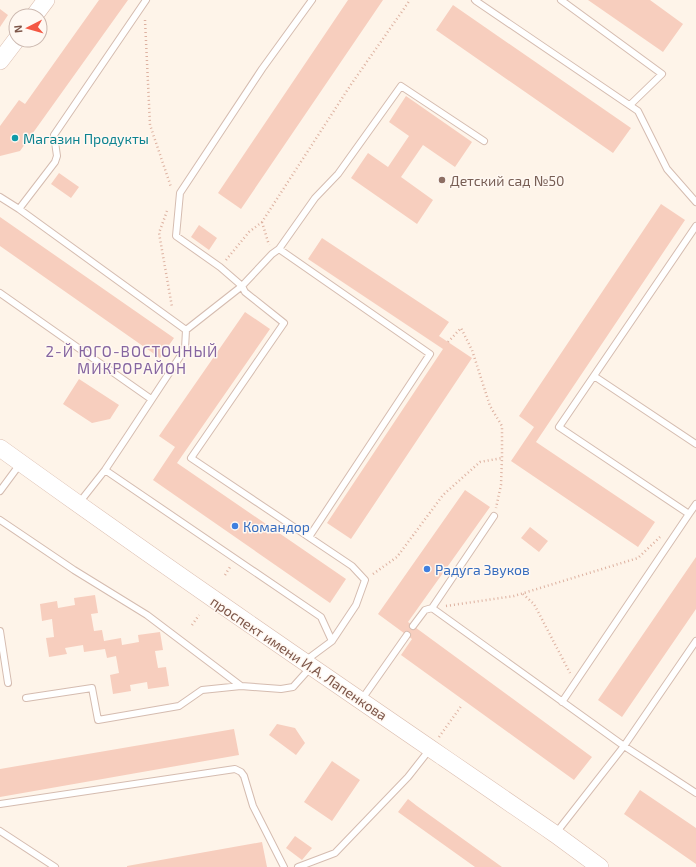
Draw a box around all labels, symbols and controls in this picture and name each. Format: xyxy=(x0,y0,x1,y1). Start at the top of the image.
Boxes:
north arrow xyxy=(8,8,48,48)
text: N xyxy=(11,24,24,34)
place label: Магазин Продукты xyxy=(23,130,149,147)
marker: Магазин Продукты xyxy=(10,133,20,143)
place label: Детский сад №50 xyxy=(450,172,565,189)
marker: Детский сад №50 xyxy=(437,175,447,185)
district label: 2-Й ЮГО-ВОСТОЧНЫЙ МИКРОРАЙОН xyxy=(46,342,218,377)
place label: Командор xyxy=(243,518,310,535)
marker: Командор xyxy=(230,521,240,531)
place label: Радуга Звуков xyxy=(435,561,530,578)
marker: Радуга Звуков xyxy=(422,564,432,574)
street label: проспект имени И.А. Лапенкова xyxy=(207,592,391,724)

